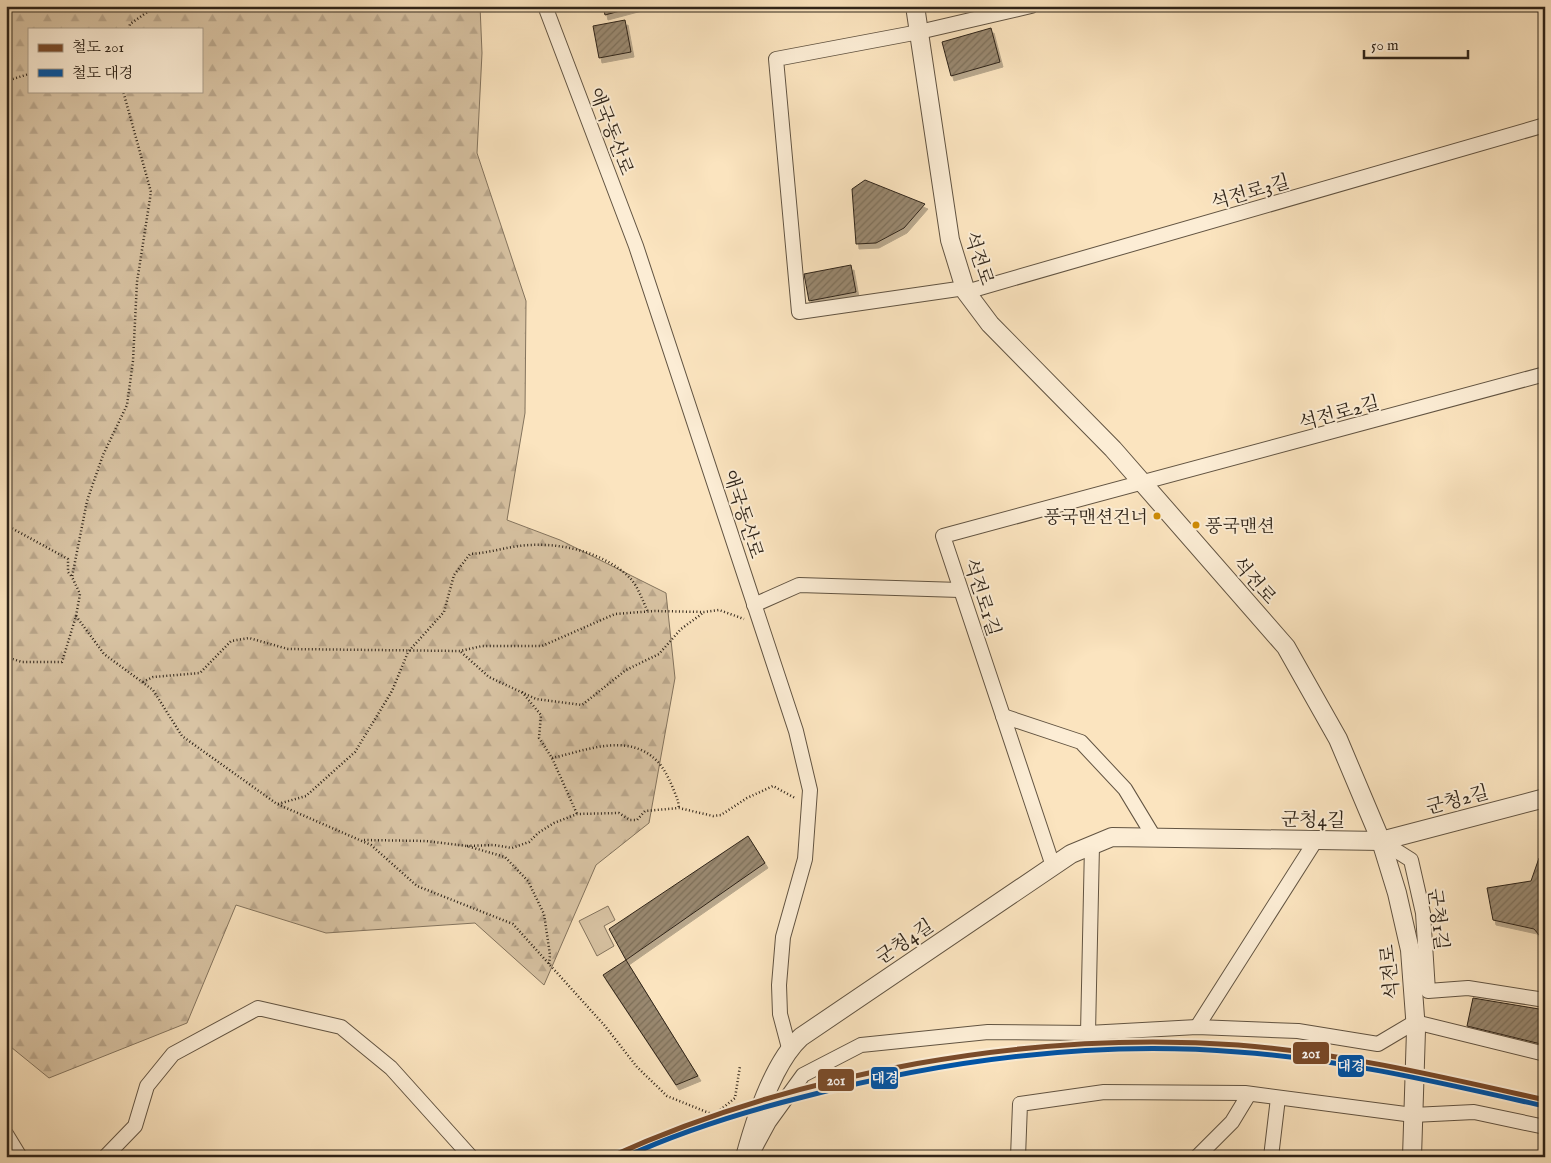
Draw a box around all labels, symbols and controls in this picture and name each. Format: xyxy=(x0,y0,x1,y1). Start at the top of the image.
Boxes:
legend xyxy=(28,28,202,92)
scale bar xyxy=(1364,28,1467,60)
text: 50 m xyxy=(1371,36,1399,55)
text: 철도 201 xyxy=(72,38,124,57)
text: 철도 대경 xyxy=(72,64,133,83)
street label: 애국동산로 xyxy=(582,85,638,179)
street label: 석전로3길 xyxy=(1209,170,1293,216)
street label: 석전로 xyxy=(958,229,998,289)
street label: 석전로2길 xyxy=(1297,392,1382,436)
street label: 애국동산로 xyxy=(717,467,768,562)
place label: 풍국맨션건너 xyxy=(1044,507,1148,530)
marker: 풍국맨션건너 xyxy=(1152,511,1162,521)
place label: 풍국맨션 xyxy=(1205,516,1275,539)
marker: 풍국맨션 xyxy=(1191,520,1201,530)
street label: 석전로 xyxy=(1226,553,1281,610)
street label: 석전로1길 xyxy=(957,556,1005,640)
street label: 군청2길 xyxy=(1424,781,1492,821)
street label: 군청4길 xyxy=(1281,808,1345,834)
street label: 군청1길 xyxy=(1421,887,1453,952)
street label: 군청4길 xyxy=(872,915,939,971)
street label: 석전로 xyxy=(1376,943,1406,1000)
line badge: 201 xyxy=(1292,1041,1330,1065)
text: 201 xyxy=(1302,1045,1320,1063)
line badge: 대경 xyxy=(1337,1054,1365,1078)
text: 대경 xyxy=(1337,1058,1365,1076)
line badge: 대경 xyxy=(870,1066,899,1090)
line badge: 201 xyxy=(817,1068,855,1092)
text: 대경 xyxy=(871,1070,899,1088)
text: 201 xyxy=(827,1072,845,1090)

